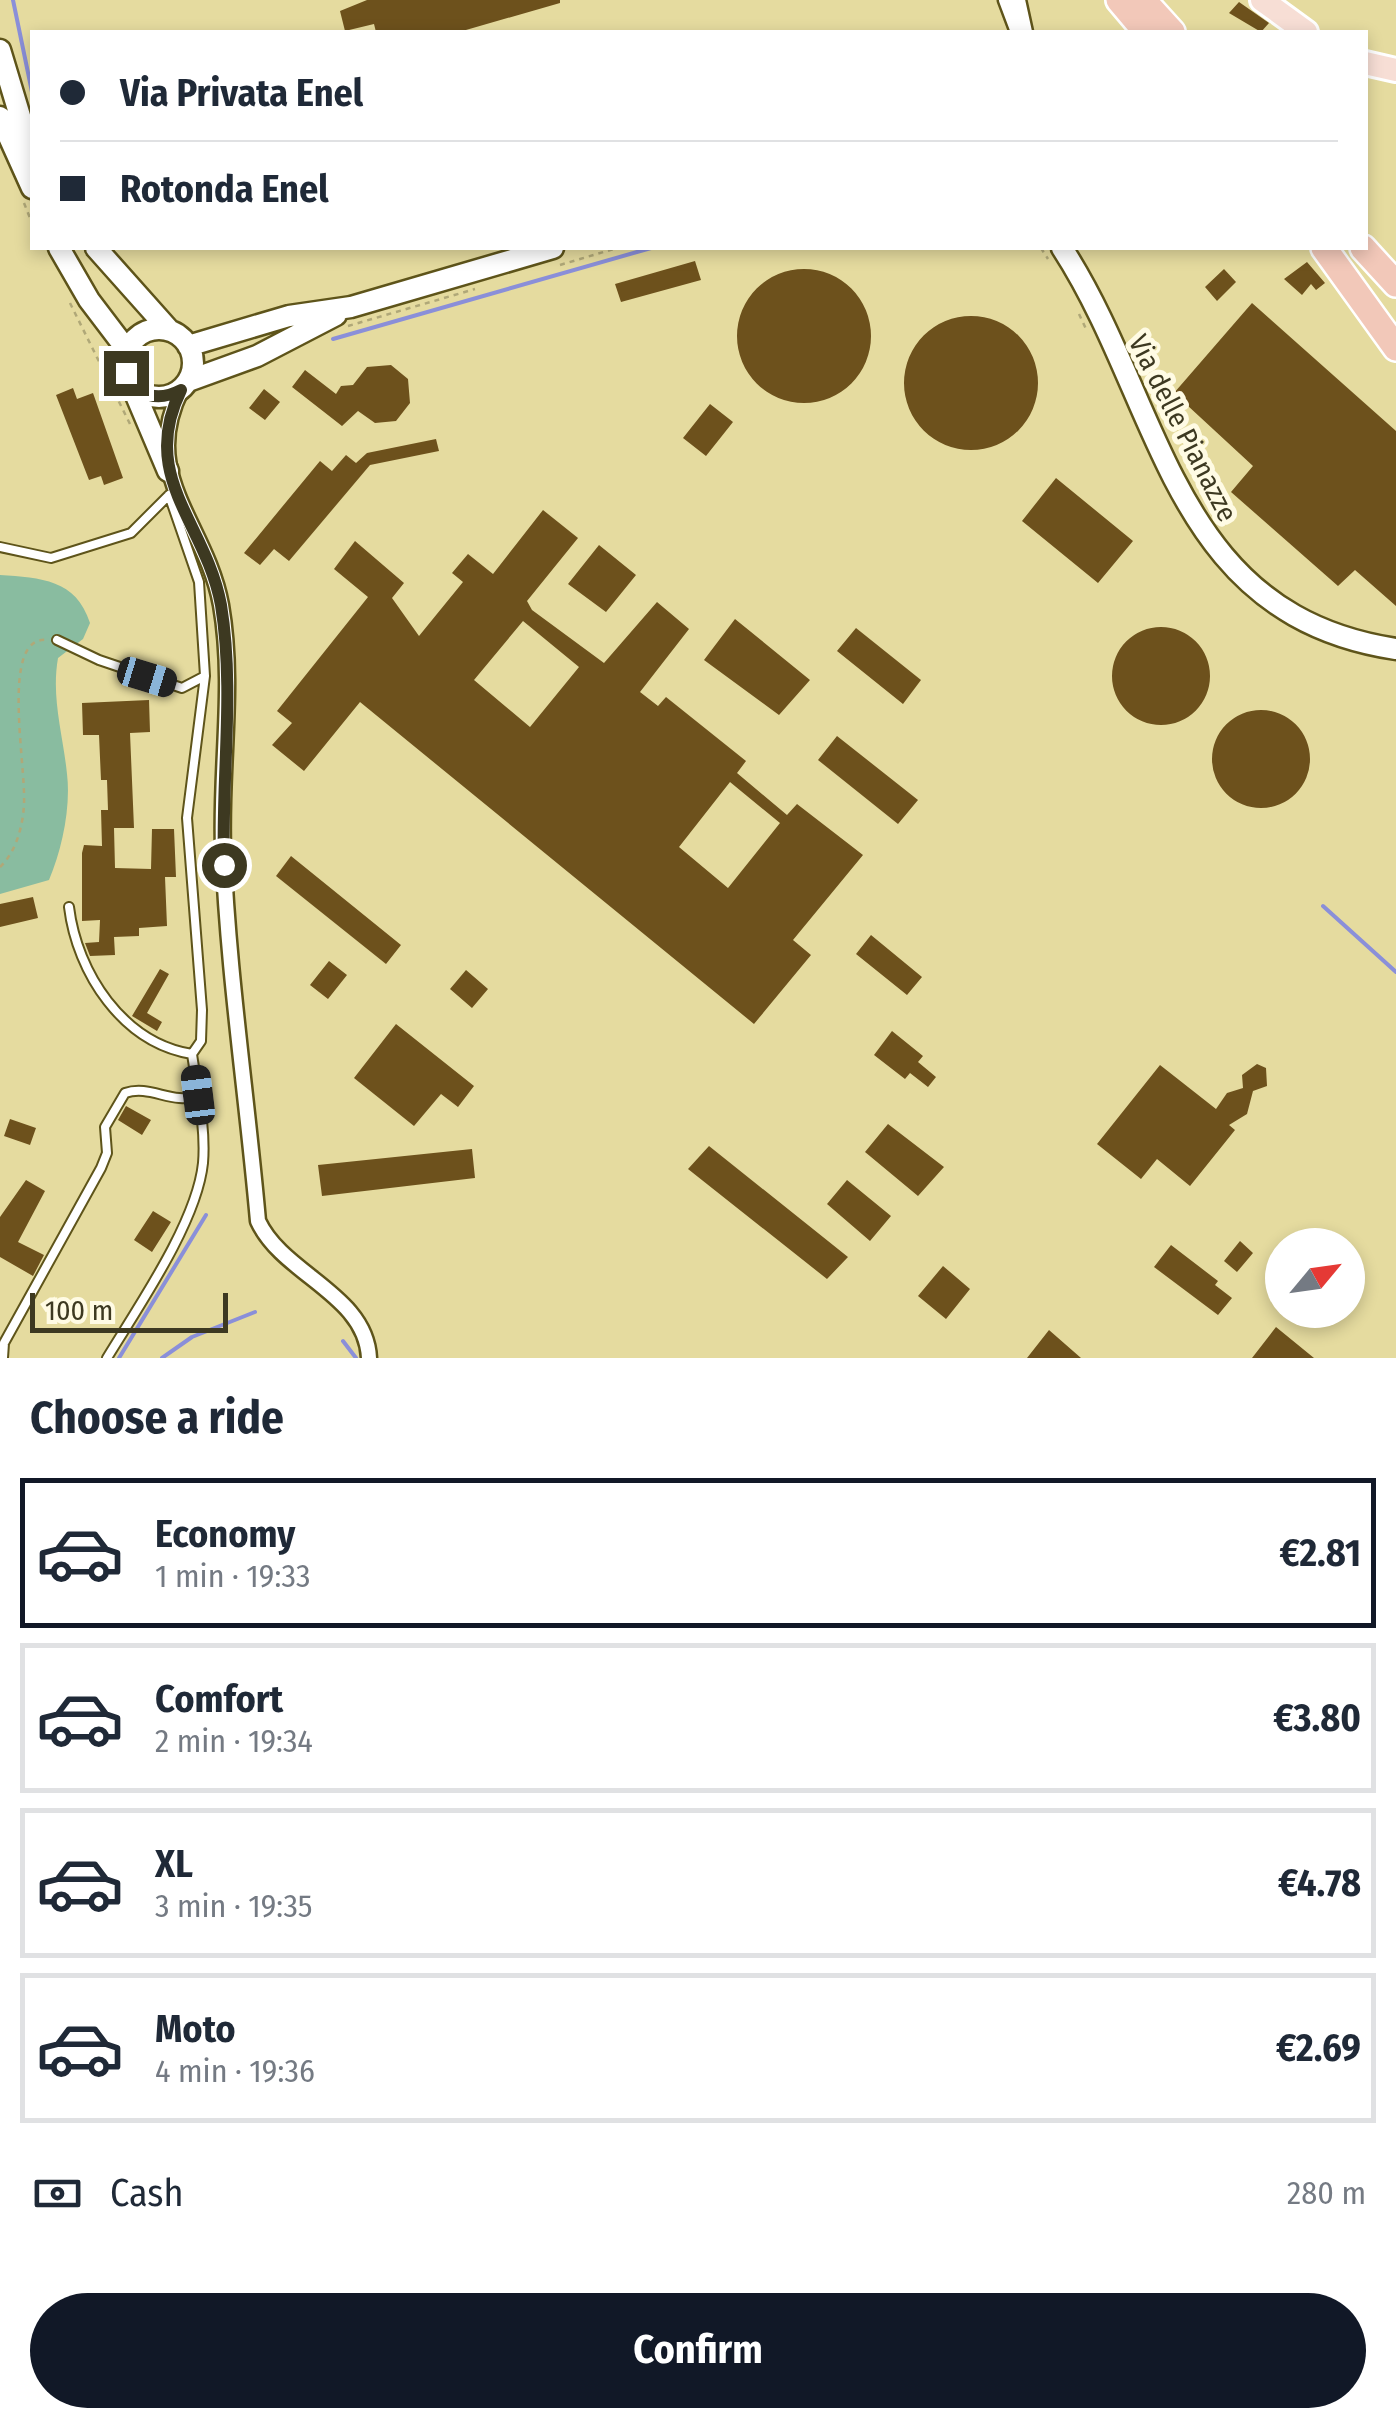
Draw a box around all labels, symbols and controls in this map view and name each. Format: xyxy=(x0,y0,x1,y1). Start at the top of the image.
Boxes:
text: Via Privata Enel xyxy=(120,70,363,116)
text: Rotonda Enel xyxy=(120,166,329,212)
street label: Via delle Pianazze xyxy=(1122,329,1244,527)
route end xyxy=(104,351,149,396)
car xyxy=(114,654,180,700)
route start xyxy=(202,843,247,888)
car xyxy=(179,1063,217,1127)
north arrow xyxy=(1265,1228,1365,1328)
map controls xyxy=(1265,1228,1365,1328)
scale bar xyxy=(30,1288,228,1332)
text: 100 m xyxy=(45,1294,113,1327)
text: Choose a ride xyxy=(30,1391,284,1445)
icon: car xyxy=(35,1508,125,1598)
text: Economy xyxy=(155,1511,295,1557)
text: €2.81 xyxy=(1279,1530,1361,1576)
text: 1 min · 19:33 xyxy=(155,1557,310,1595)
icon: car xyxy=(35,1673,125,1763)
text: Comfort xyxy=(155,1676,283,1722)
text: €3.80 xyxy=(1273,1695,1361,1741)
text: 2 min · 19:34 xyxy=(155,1722,313,1760)
icon: car xyxy=(35,1838,125,1928)
text: XL xyxy=(155,1841,193,1887)
text: €4.78 xyxy=(1278,1860,1361,1906)
text: 3 min · 19:35 xyxy=(155,1887,313,1925)
icon: car xyxy=(35,2003,125,2093)
text: Moto xyxy=(155,2006,236,2052)
text: €2.69 xyxy=(1276,2025,1361,2071)
text: 4 min · 19:36 xyxy=(155,2052,315,2090)
icon: cash xyxy=(30,2166,85,2221)
text: Cash xyxy=(110,2170,184,2216)
text: 280 m xyxy=(1287,2174,1366,2212)
button: Confirm xyxy=(30,2293,1366,2408)

